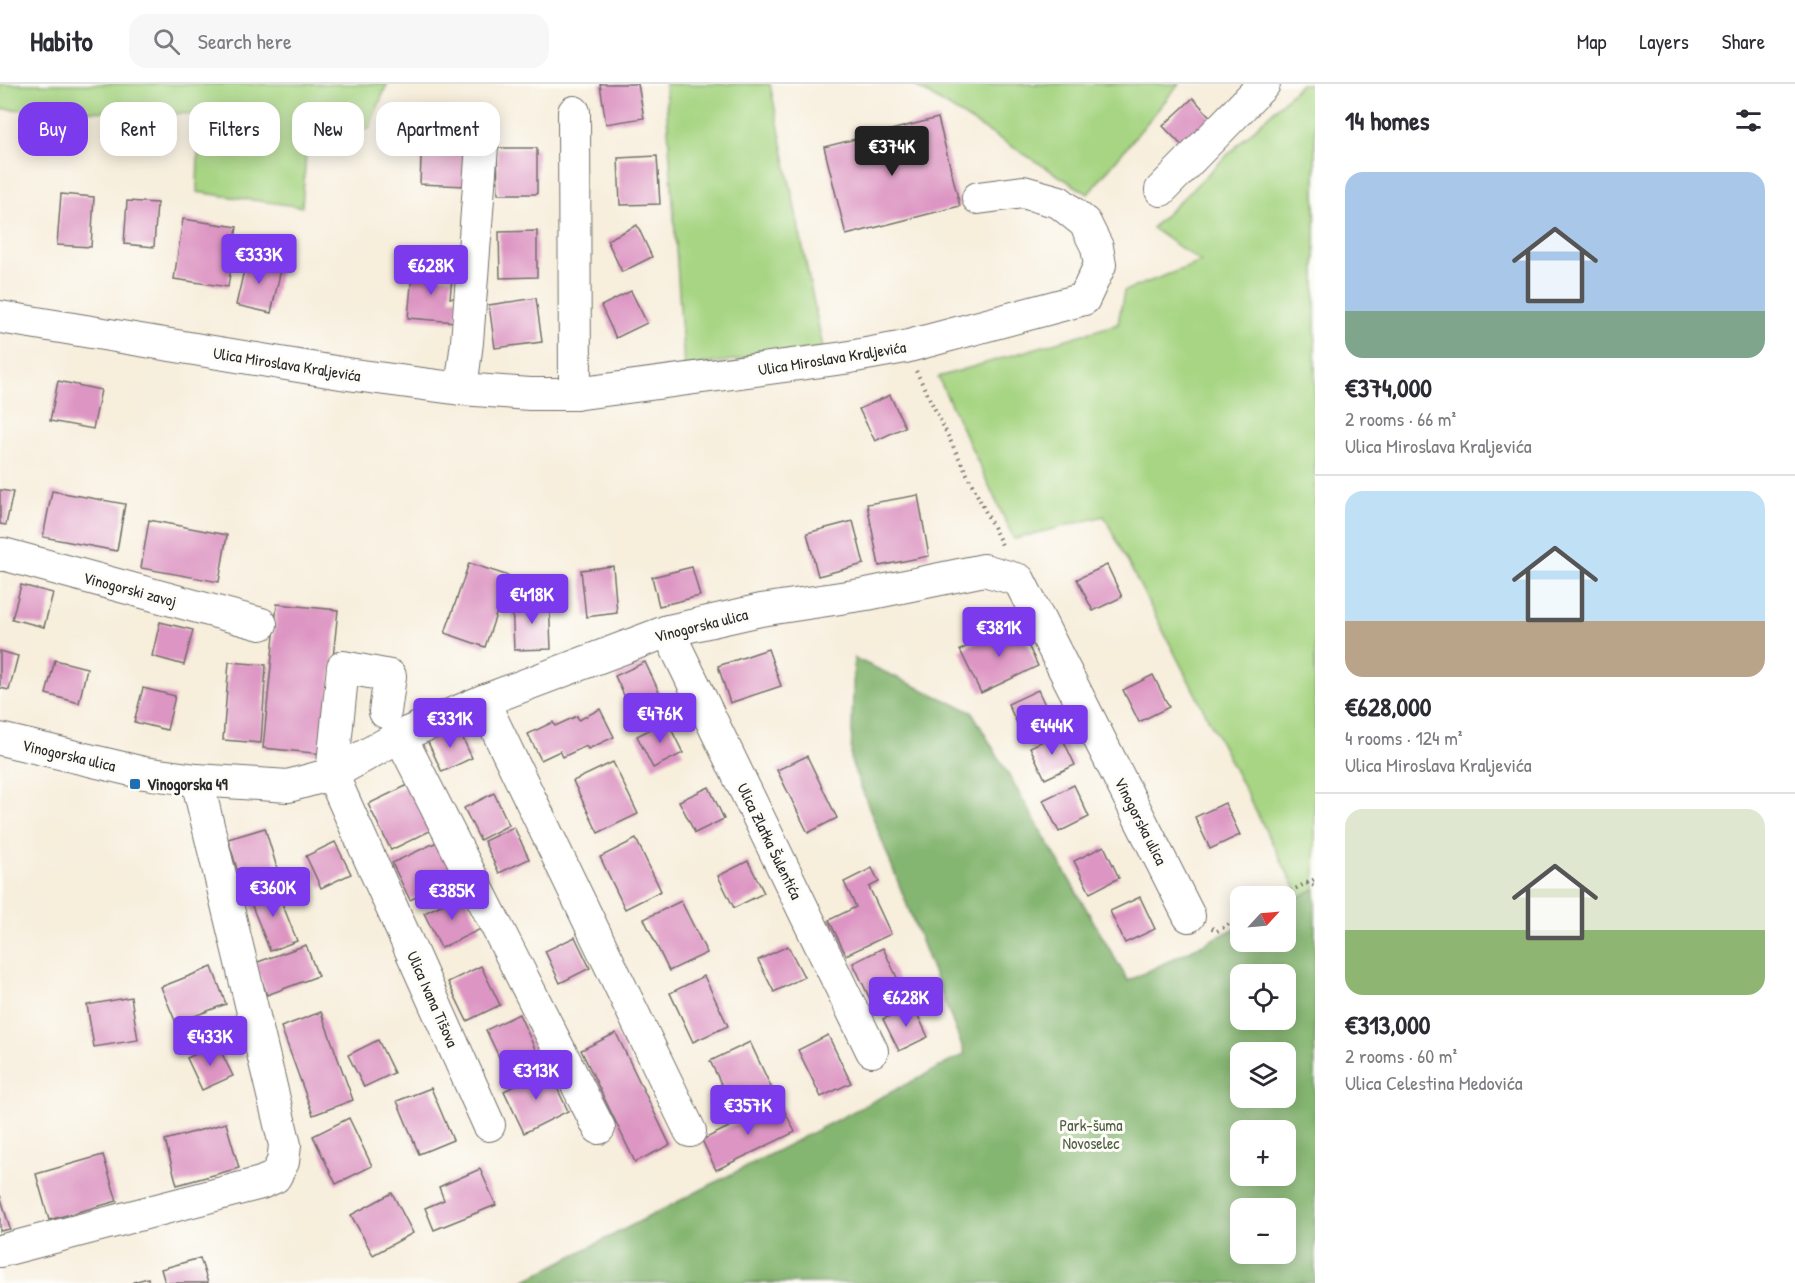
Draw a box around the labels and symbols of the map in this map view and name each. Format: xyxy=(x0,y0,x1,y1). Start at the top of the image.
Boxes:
pin: €374K xyxy=(850,126,934,177)
pin: €333K xyxy=(217,234,301,285)
pin: €628K xyxy=(389,245,473,296)
street label: Ulica Miroslava Kraljevića xyxy=(757,335,907,381)
street label: Ulica Miroslava Kraljevića xyxy=(212,341,362,387)
street label: Vinogorski zavoj xyxy=(81,566,179,612)
pin: €418K xyxy=(490,574,574,625)
street label: Vinogorska ulica xyxy=(652,603,750,647)
pin: €381K xyxy=(957,607,1041,658)
pin: €476K xyxy=(618,693,702,744)
pin: €331K xyxy=(408,698,492,749)
pin: €444K xyxy=(1010,705,1094,756)
street label: Vinogorska ulica xyxy=(20,734,118,776)
place label: Vinogorska 49 xyxy=(147,773,228,796)
street label: Vinogorska ulica xyxy=(1110,773,1172,869)
marker: Vinogorska 49 xyxy=(128,777,142,791)
street label: Ulica Zlatka Šulentića xyxy=(732,779,808,903)
pin: €360K xyxy=(231,867,315,918)
pin: €385K xyxy=(410,870,494,921)
north arrow xyxy=(1230,886,1296,952)
street label: Ulica Ivana Tišova xyxy=(402,948,464,1050)
pin: €628K xyxy=(864,977,948,1028)
pin: €433K xyxy=(168,1016,252,1067)
pin: €313K xyxy=(494,1050,578,1101)
pin: €357K xyxy=(706,1085,790,1136)
park label: Park-šuma Novoselec xyxy=(1060,1114,1122,1154)

